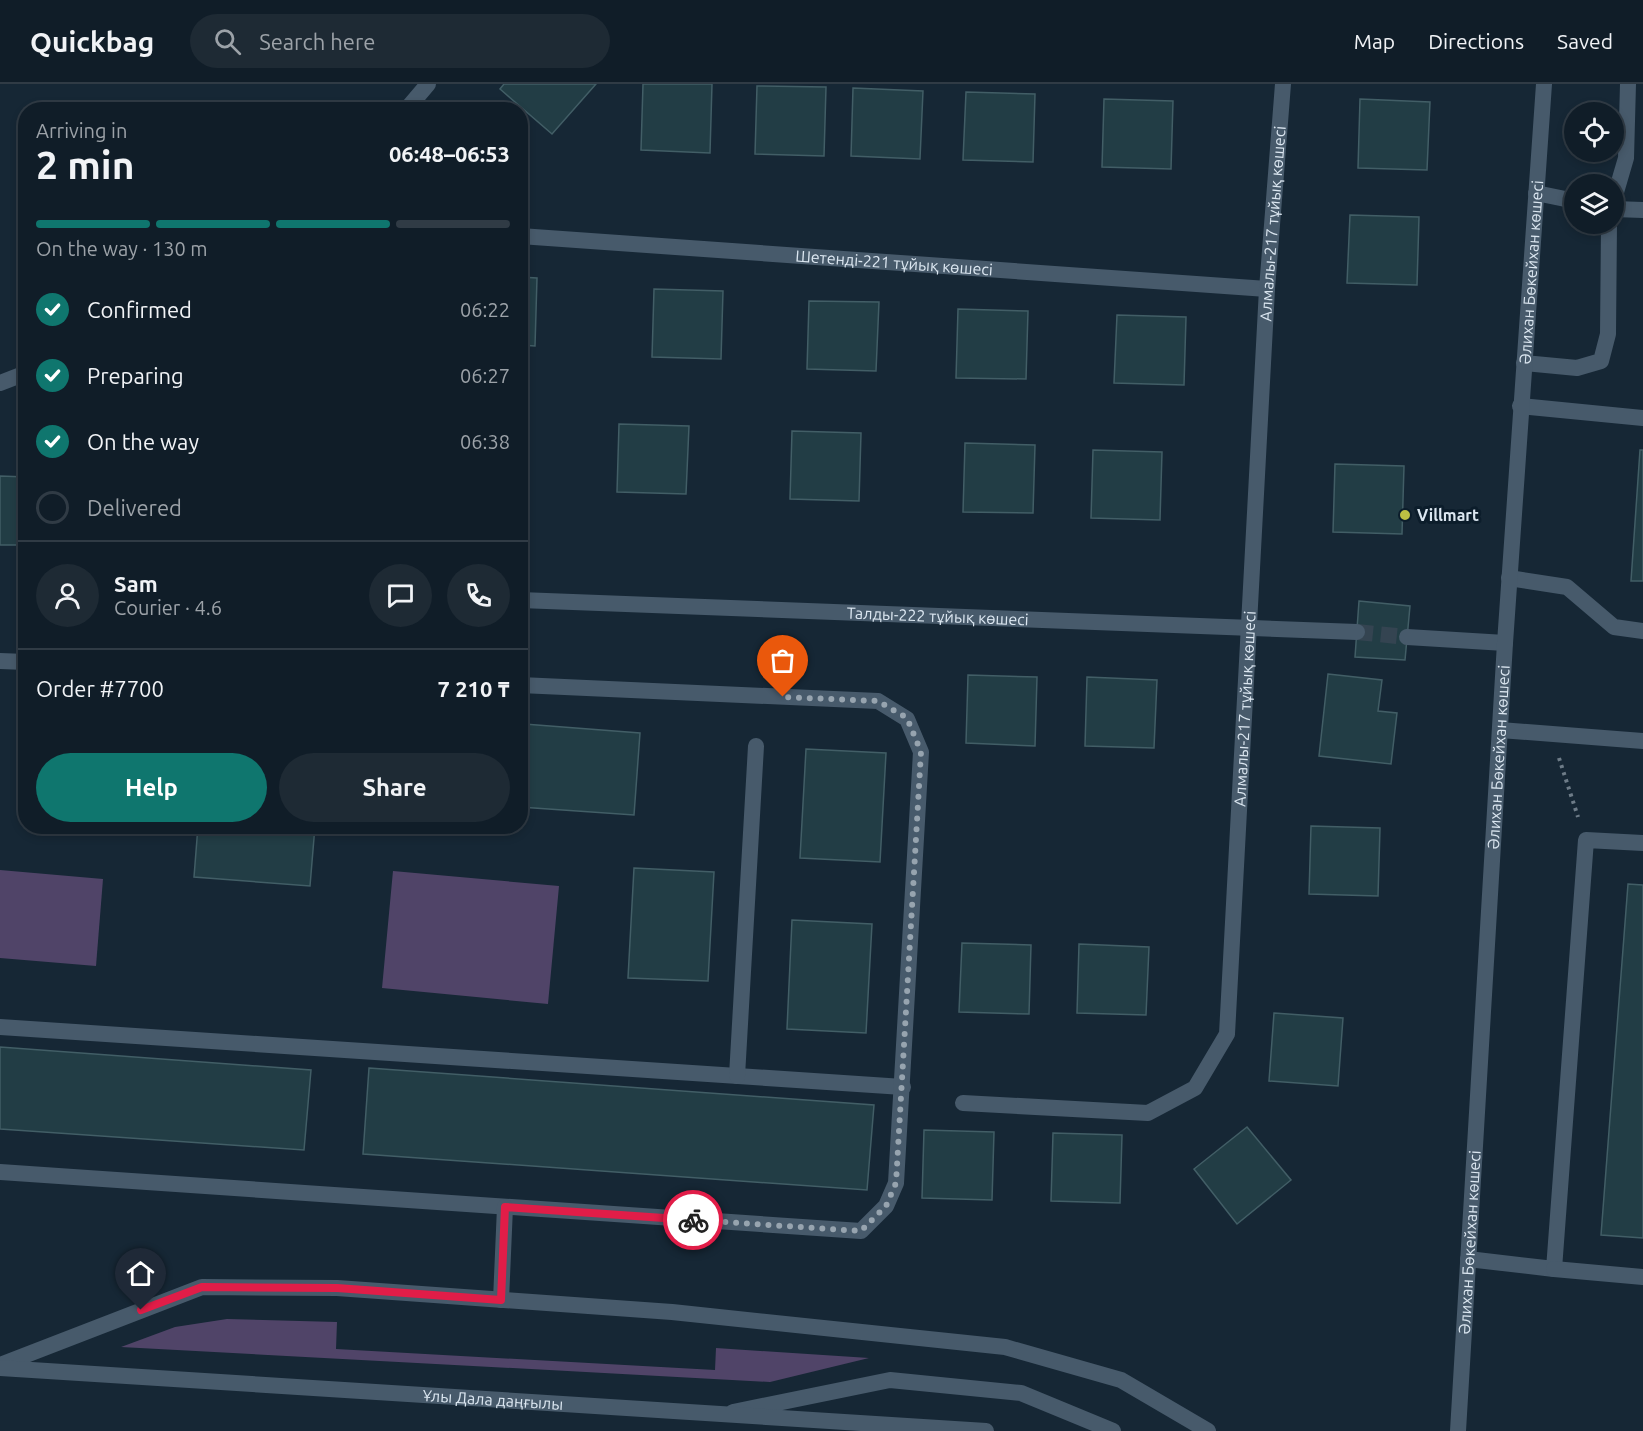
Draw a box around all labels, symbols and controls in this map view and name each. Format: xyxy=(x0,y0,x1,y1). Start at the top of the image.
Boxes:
search box xyxy=(190,14,610,68)
icon: search xyxy=(211,25,244,58)
text: Quickbag xyxy=(30,26,154,57)
text: Search here xyxy=(259,29,375,54)
text: Map xyxy=(1354,29,1395,53)
text: Directions xyxy=(1428,29,1524,53)
text: Saved xyxy=(1557,29,1613,53)
map controls xyxy=(1564,102,1624,234)
button: locate xyxy=(1564,102,1624,162)
text: Arriving in xyxy=(36,119,127,142)
street label: Алмалы-217 тұйық көшесі xyxy=(1256,125,1289,322)
text: 06:48–06:53 xyxy=(389,141,510,166)
text: 2 min xyxy=(36,143,135,186)
button: layers xyxy=(1564,174,1624,234)
street label: Әлихан Бөкейхан көшесі xyxy=(1515,180,1546,365)
text: On the way · 130 m xyxy=(36,237,208,260)
street label: Шетенді-221 тұйық көшесі xyxy=(795,247,993,279)
icon: check xyxy=(36,293,69,326)
text: Confirmed xyxy=(87,297,192,322)
text: 06:22 xyxy=(460,298,510,321)
icon: check xyxy=(36,359,69,392)
text: Preparing xyxy=(87,363,184,388)
text: 06:27 xyxy=(460,364,510,387)
icon: check xyxy=(36,425,69,458)
text: On the way xyxy=(87,429,199,454)
text: 06:38 xyxy=(460,430,510,453)
text: Delivered xyxy=(87,495,182,520)
place label: Villmart xyxy=(1417,506,1479,524)
marker: Villmart xyxy=(1398,508,1412,522)
button: person xyxy=(36,564,99,627)
button: chat xyxy=(369,564,432,627)
button: phone xyxy=(447,564,510,627)
text: Sam xyxy=(114,571,158,596)
text: Courier · 4.6 xyxy=(114,596,222,619)
street label: Талды-222 тұйық көшесі xyxy=(846,603,1029,628)
street label: Алмалы-217 тұйық көшесі xyxy=(1230,610,1259,807)
pin xyxy=(757,635,808,697)
icon: bag xyxy=(766,644,799,677)
street label: Әлихан Бөкейхан көшесі xyxy=(1484,665,1513,850)
text: Order #7700 xyxy=(36,676,164,701)
text: 7 210 ₸ xyxy=(438,676,510,701)
button: Help xyxy=(36,753,267,822)
button: Share xyxy=(279,753,510,822)
street label: Әлихан Бөкейхан көшесі xyxy=(1455,1150,1484,1335)
courier xyxy=(663,1190,723,1250)
icon: bike xyxy=(677,1204,710,1237)
pin xyxy=(115,1248,166,1310)
icon: home xyxy=(124,1257,157,1290)
street label: Ұлы Дала даңғылы xyxy=(422,1386,564,1413)

